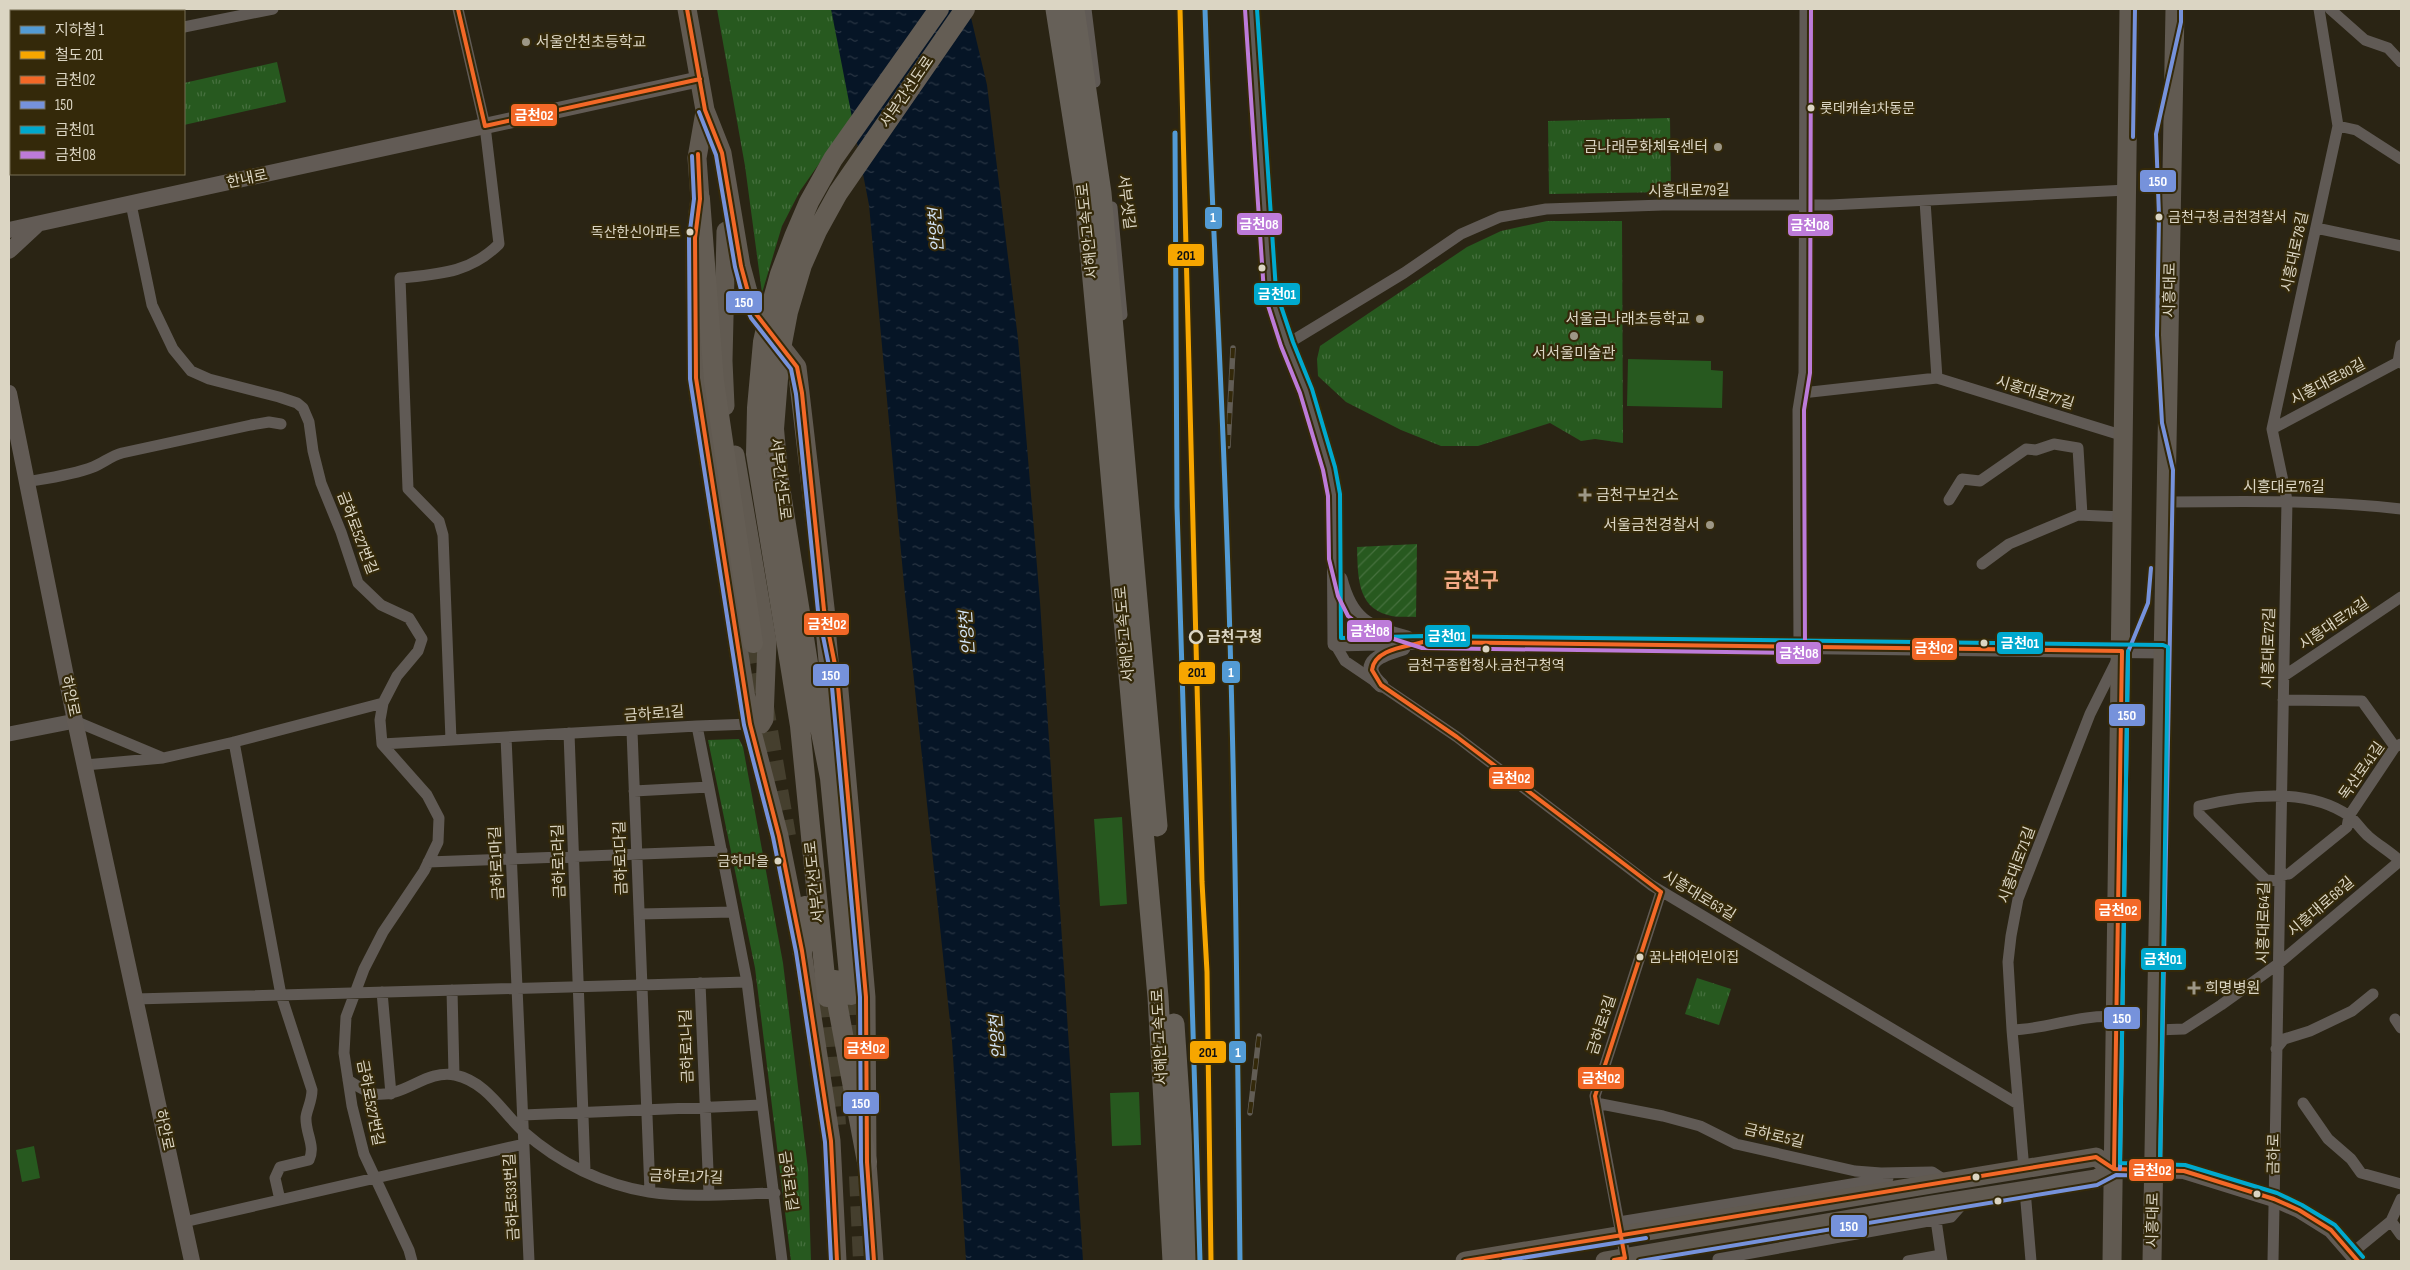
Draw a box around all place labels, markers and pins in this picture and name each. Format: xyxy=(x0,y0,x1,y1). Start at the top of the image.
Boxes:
place label: 서울안천초등학교 xyxy=(536,33,646,52)
marker: 서울안천초등학교 xyxy=(520,36,532,48)
place label: 롯데캐슬1차동문 xyxy=(1820,100,1915,117)
marker: 롯데캐슬1차동문 xyxy=(1806,103,1816,113)
place label: 금나래문화체육센터 xyxy=(1584,138,1708,157)
marker: 금나래문화체육센터 xyxy=(1712,141,1724,153)
place label: 금천구청.금천경찰서 xyxy=(2168,209,2287,226)
marker: 금천구청.금천경찰서 xyxy=(2154,212,2164,222)
place label: 독산한신아파트 xyxy=(591,224,681,241)
marker: 독산한신아파트 xyxy=(685,227,695,237)
unlabelled marker xyxy=(1257,263,1267,273)
place label: 서울금나래초등학교 xyxy=(1566,310,1690,329)
marker: 서울금나래초등학교 xyxy=(1694,313,1706,325)
marker: 서서울미술관 xyxy=(1568,330,1580,342)
place label: 서서울미술관 xyxy=(1533,344,1616,363)
place label: 금천구보건소 xyxy=(1596,486,1679,505)
marker: 금천구보건소 xyxy=(1578,488,1592,502)
place label: 서울금천경찰서 xyxy=(1603,516,1700,535)
marker: 서울금천경찰서 xyxy=(1704,519,1716,531)
place label: 금천구청 xyxy=(1207,628,1262,647)
marker: 금천구청 xyxy=(1189,630,1203,644)
unlabelled marker xyxy=(1979,638,1989,648)
marker: 금천구종합청사.금천구청역 xyxy=(1481,644,1491,654)
place label: 금천구종합청사.금천구청역 xyxy=(1407,657,1565,674)
place label: 금하마을 xyxy=(717,853,769,870)
marker: 금하마을 xyxy=(773,856,783,866)
place label: 꿈나래어린이집 xyxy=(1649,949,1739,966)
marker: 꿈나래어린이집 xyxy=(1635,952,1645,962)
place label: 희명병원 xyxy=(2205,979,2260,998)
marker: 희명병원 xyxy=(2187,981,2201,995)
unlabelled marker xyxy=(1971,1172,1981,1182)
unlabelled marker xyxy=(2252,1189,2262,1199)
unlabelled marker xyxy=(1993,1196,2003,1206)

